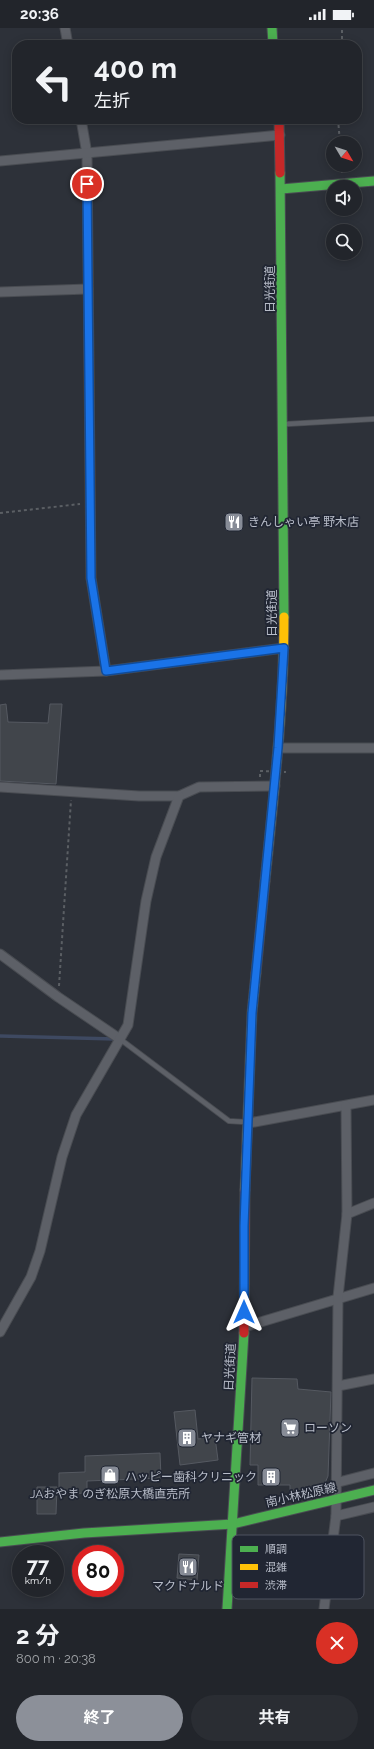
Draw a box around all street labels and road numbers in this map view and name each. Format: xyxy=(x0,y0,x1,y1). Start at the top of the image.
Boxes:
street label: 日光街道 xyxy=(263,265,277,313)
street label: 日光街道 xyxy=(265,589,279,637)
street label: 日光街道 xyxy=(222,1343,238,1391)
street label: 南小林松原線 xyxy=(264,1480,338,1510)

